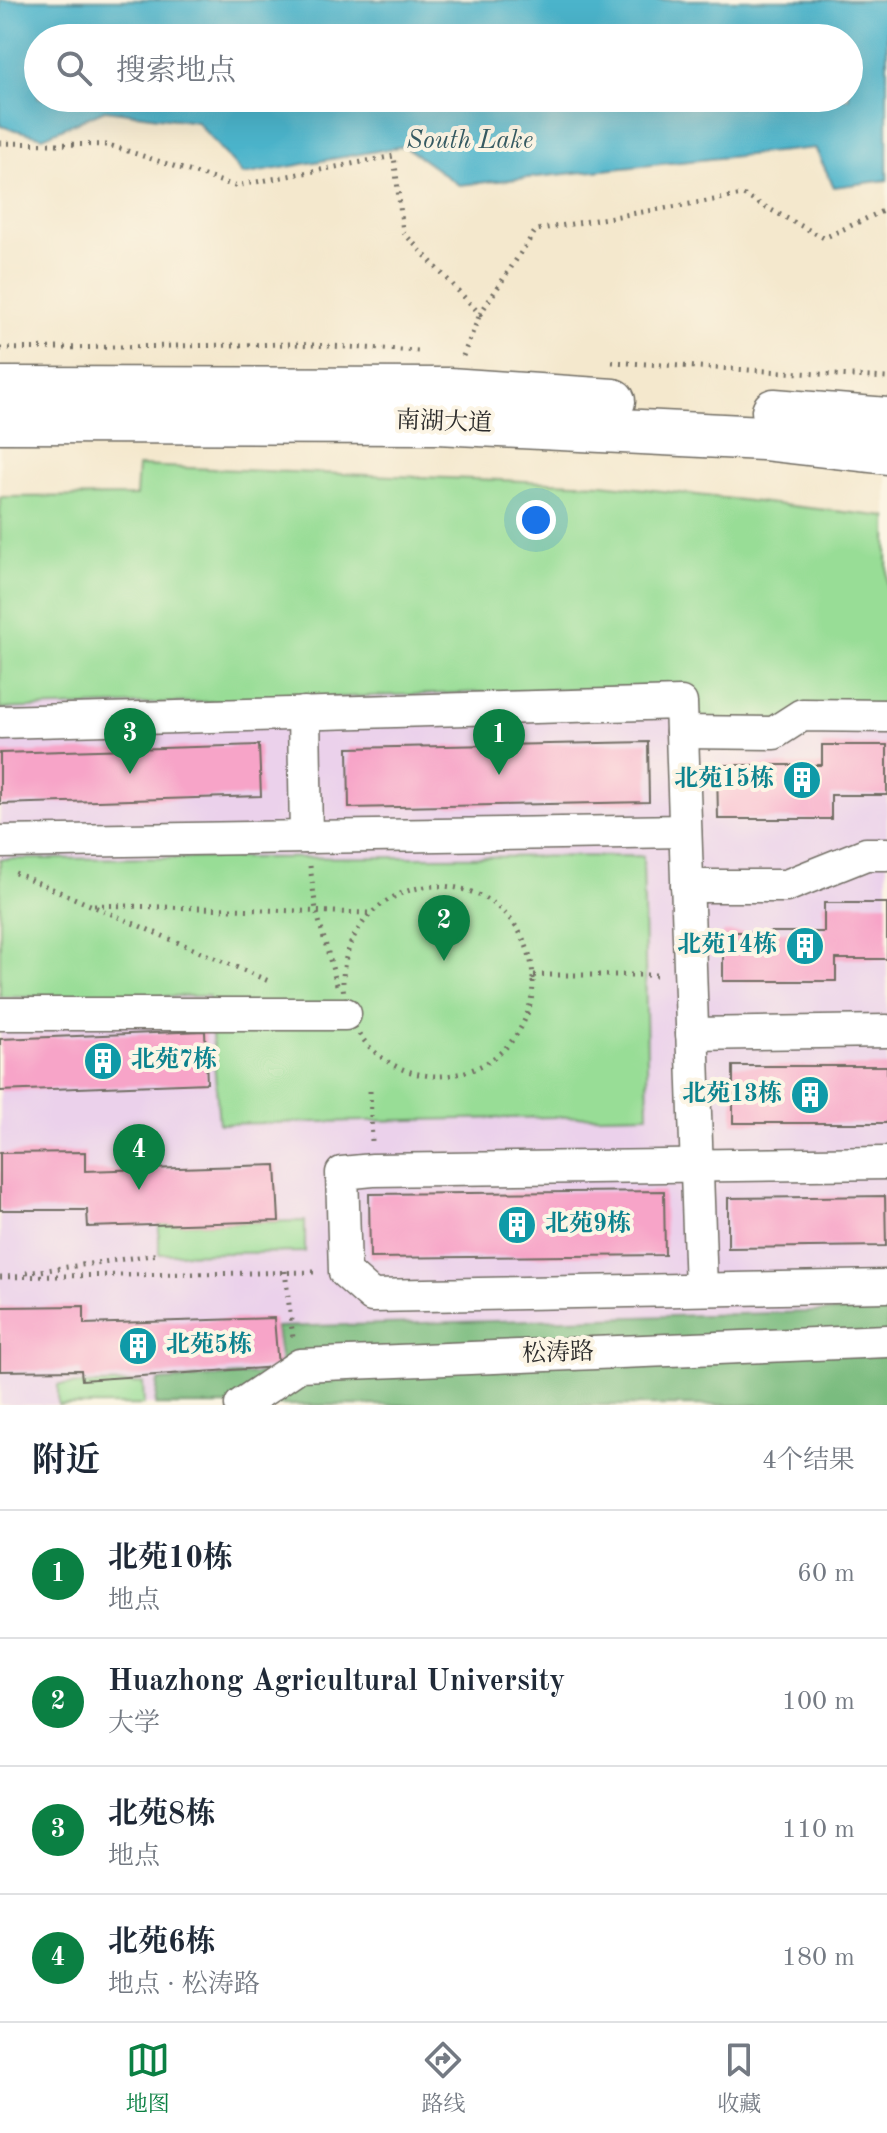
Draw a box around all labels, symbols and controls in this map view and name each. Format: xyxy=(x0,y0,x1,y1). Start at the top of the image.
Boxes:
search box xyxy=(24,24,863,112)
icon: search xyxy=(52,46,96,90)
text: 搜索地点 xyxy=(116,57,236,87)
water label: South Lake xyxy=(407,128,533,154)
street label: 南湖大道 xyxy=(396,406,492,437)
your location xyxy=(516,500,556,540)
pin: 3 xyxy=(104,708,156,774)
pin: 1 xyxy=(473,709,525,775)
building icon: 北苑15栋 xyxy=(781,759,823,801)
place label: 北苑15栋 xyxy=(674,765,774,792)
pin: 2 xyxy=(418,895,470,961)
building icon: 北苑14栋 xyxy=(784,925,826,967)
place label: 北苑14栋 xyxy=(677,931,777,958)
building icon: 北苑7栋 xyxy=(82,1040,124,1082)
place label: 北苑7栋 xyxy=(131,1046,217,1073)
building icon: 北苑13栋 xyxy=(789,1074,831,1116)
place label: 北苑13栋 xyxy=(682,1080,782,1107)
pin: 4 xyxy=(113,1124,165,1190)
building icon: 北苑9栋 xyxy=(496,1204,538,1246)
place label: 北苑9栋 xyxy=(545,1210,631,1237)
building icon: 北苑5栋 xyxy=(117,1325,159,1367)
place label: 北苑5栋 xyxy=(166,1331,252,1358)
street label: 松涛路 xyxy=(521,1338,594,1367)
text: 附近 xyxy=(32,1445,100,1479)
text: 4个结果 xyxy=(762,1448,855,1474)
text: 北苑10栋 xyxy=(108,1544,233,1574)
text: 1 xyxy=(50,1561,66,1587)
text: 60 m xyxy=(797,1561,855,1587)
text: 地点 xyxy=(108,1588,160,1614)
text: Huazhong Agricultural University xyxy=(108,1667,565,1697)
text: 2 xyxy=(50,1689,66,1715)
text: 100 m xyxy=(782,1689,855,1715)
text: 大学 xyxy=(108,1711,160,1737)
text: 北苑8栋 xyxy=(108,1800,215,1830)
text: 3 xyxy=(50,1817,66,1843)
text: 110 m xyxy=(782,1817,855,1843)
text: 地点 xyxy=(108,1844,160,1870)
text: 北苑6栋 xyxy=(108,1928,215,1958)
text: 4 xyxy=(50,1945,66,1971)
text: 180 m xyxy=(782,1945,855,1971)
text: 地点 · 松涛路 xyxy=(108,1972,260,1998)
tab: 地图 xyxy=(126,2038,170,2119)
tab: 路线 xyxy=(421,2038,465,2119)
tab: 收藏 xyxy=(717,2038,761,2119)

